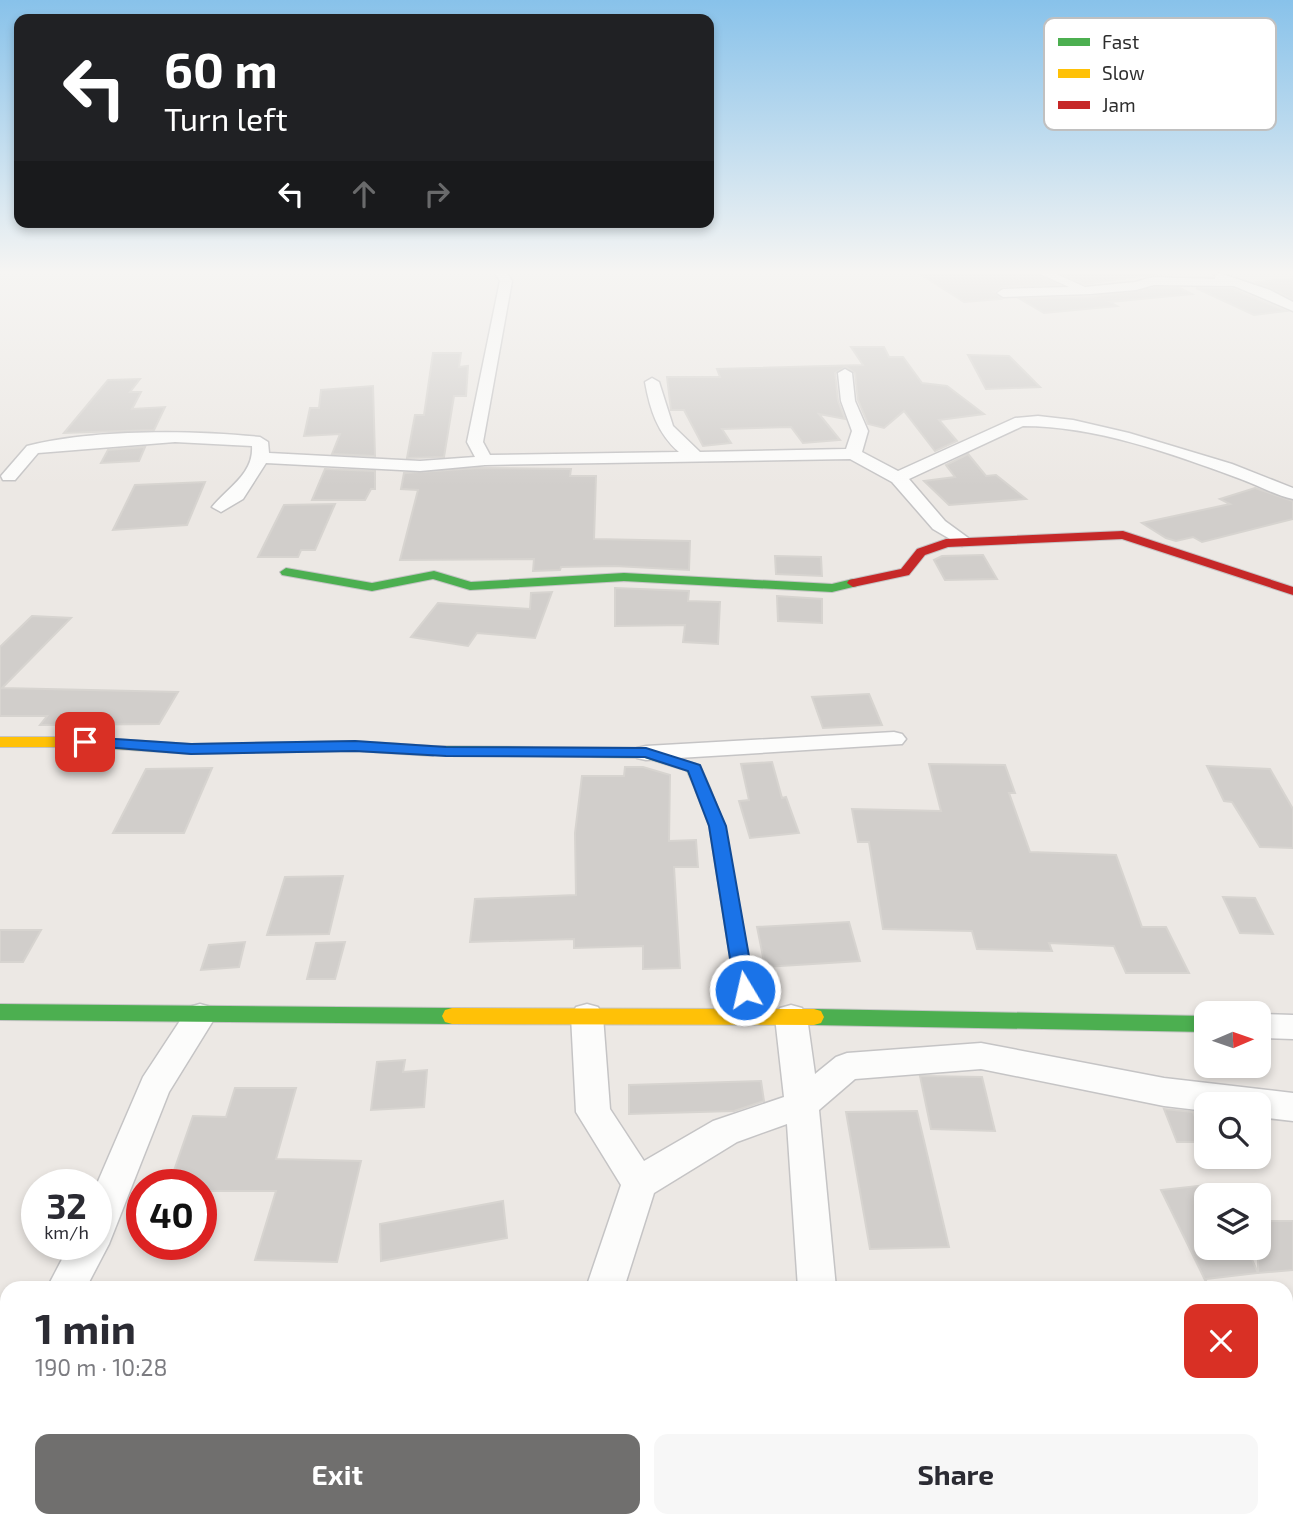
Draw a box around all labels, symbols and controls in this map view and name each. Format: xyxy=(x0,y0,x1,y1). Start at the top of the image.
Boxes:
legend xyxy=(1044,18,1276,130)
text: Fast xyxy=(1102,30,1139,53)
text: 60 m xyxy=(164,39,278,98)
icon: left xyxy=(49,42,140,133)
text: Slow xyxy=(1102,61,1145,84)
text: Jam xyxy=(1102,93,1136,116)
text: Turn left xyxy=(164,99,288,137)
icon: left xyxy=(272,175,310,213)
icon: ahead xyxy=(345,175,383,213)
icon: right xyxy=(418,175,456,213)
pin xyxy=(55,712,115,772)
icon: arrive xyxy=(66,723,104,761)
position arrow xyxy=(708,953,782,1027)
north arrow xyxy=(1194,1001,1270,1078)
map controls xyxy=(1194,1001,1271,1260)
button: search xyxy=(1194,1092,1271,1169)
speed limit sign: 40 xyxy=(126,1169,217,1260)
button: layers xyxy=(1194,1183,1271,1260)
text: 32 xyxy=(46,1184,87,1226)
text: km/h xyxy=(44,1221,89,1243)
text: 1 min xyxy=(35,1302,136,1352)
button: close xyxy=(1184,1304,1258,1378)
text: 190 m · 10:28 xyxy=(35,1353,167,1381)
button: Exit xyxy=(35,1434,640,1514)
button: Share xyxy=(654,1434,1258,1514)

